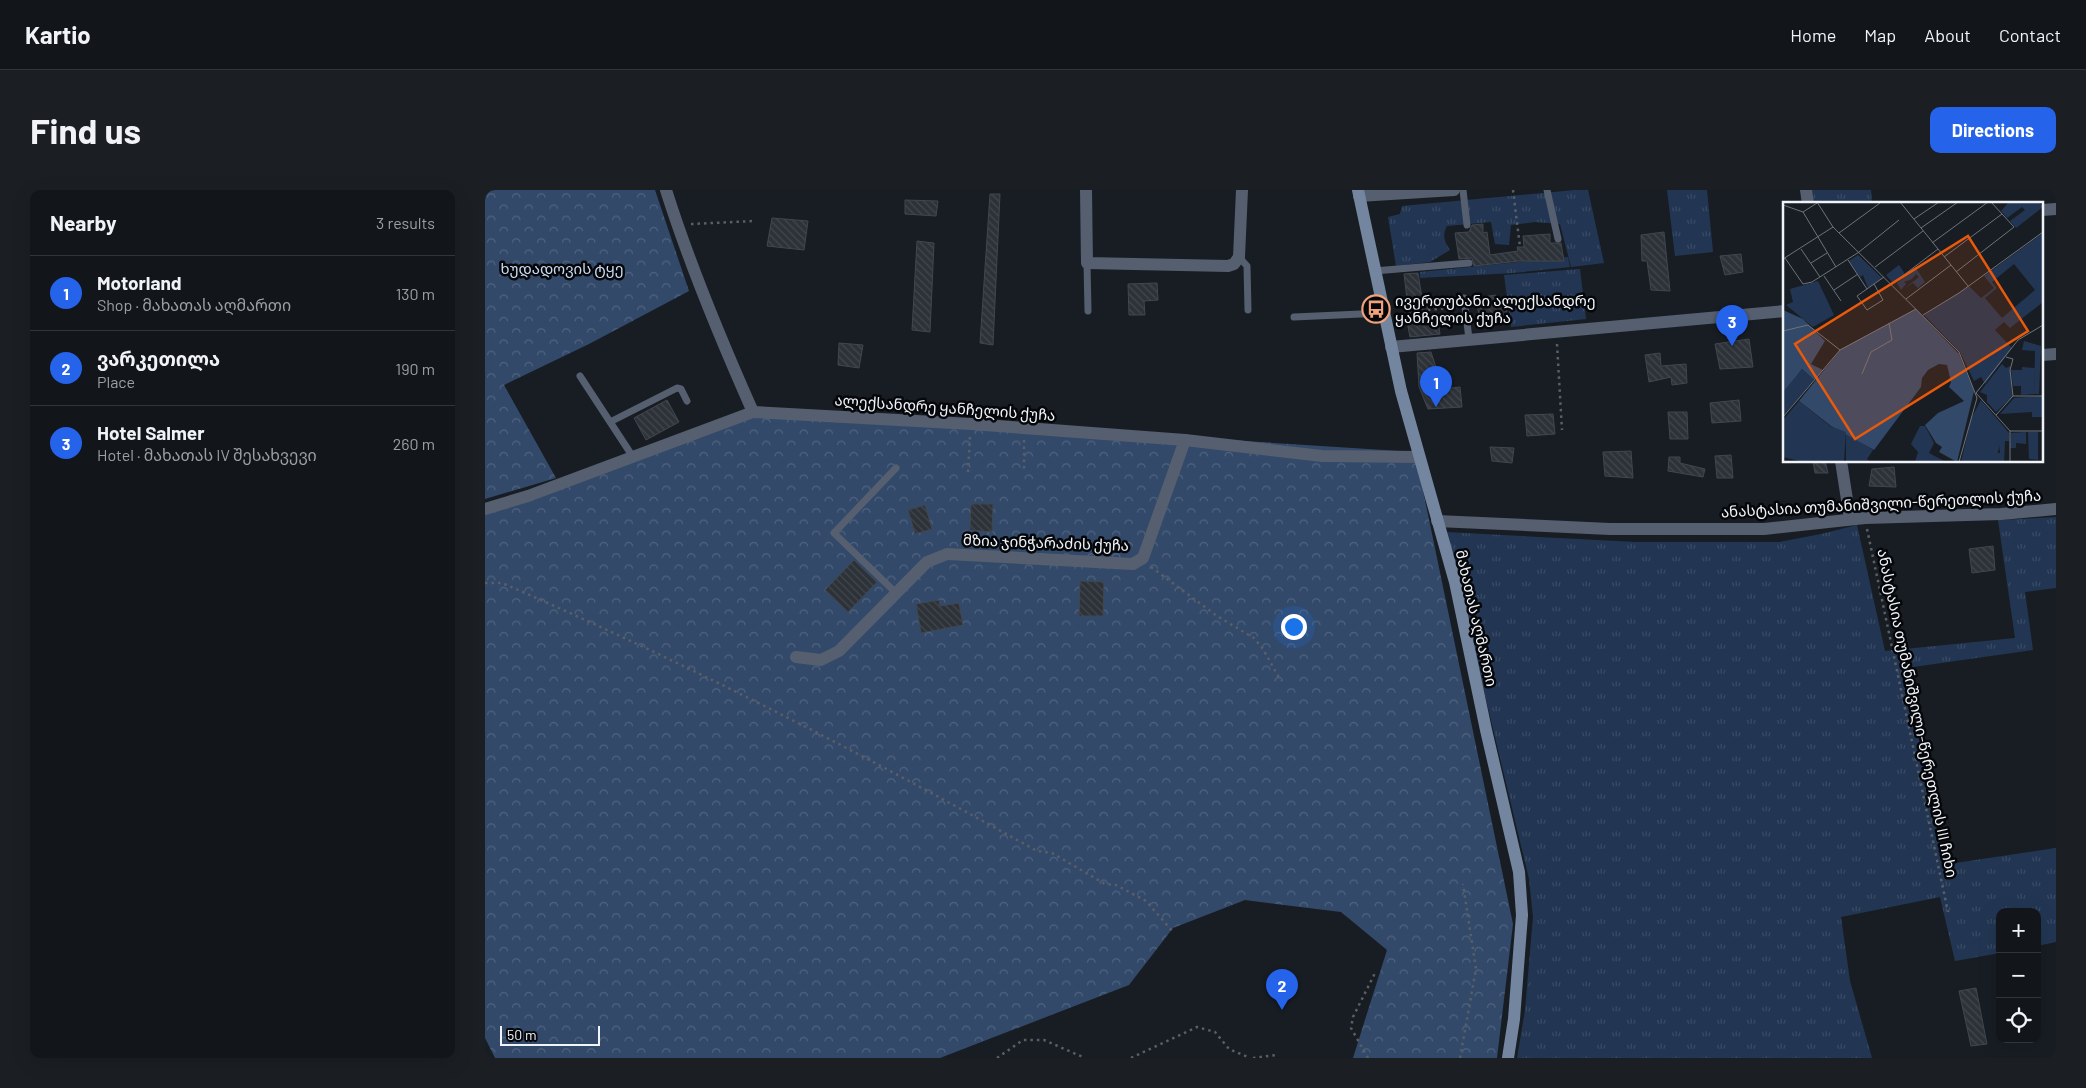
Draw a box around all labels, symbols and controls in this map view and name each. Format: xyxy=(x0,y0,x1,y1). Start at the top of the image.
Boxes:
text: Kartio xyxy=(25,20,91,49)
text: Home xyxy=(1790,24,1836,46)
text: Map xyxy=(1864,24,1896,46)
text: About xyxy=(1924,24,1971,46)
text: Contact xyxy=(1999,24,2061,46)
button: Directions xyxy=(1930,107,2056,153)
text: Find us xyxy=(30,109,141,151)
inset map xyxy=(1783,202,2043,462)
text: Nearby xyxy=(50,210,116,235)
text: 3 results xyxy=(376,213,435,232)
park label: ხუდადოვის ტყე xyxy=(500,259,624,278)
text: Motorland xyxy=(97,271,182,294)
text: 1 xyxy=(63,284,69,303)
text: 130 m xyxy=(396,284,435,303)
place label: ივერთუბანი ალექსანდრე ყანჩელის ქუჩა xyxy=(1395,291,1596,327)
bus stop icon: ივერთუბანი ალექსანდრე ყანჩელის ქუჩა xyxy=(1361,294,1391,324)
text: Shop · მახათას აღმართი xyxy=(97,295,291,314)
pin: 3 xyxy=(1716,305,1748,346)
text: ვარკეთილა xyxy=(97,347,220,370)
text: 2 xyxy=(62,359,70,378)
text: 190 m xyxy=(396,359,435,378)
pin: 1 xyxy=(1420,366,1452,407)
text: Place xyxy=(97,372,135,391)
street label: ალექსანდრე ყანჩელის ქუჩა xyxy=(834,390,1056,425)
text: Hotel Salmer xyxy=(97,421,204,444)
text: 3 xyxy=(62,434,70,453)
text: 260 m xyxy=(393,434,435,453)
text: Hotel · მახათას IV შესახვევი xyxy=(97,445,317,464)
street label: ანასტასია თუმანიშვილი-წერეთლის ქუჩა xyxy=(1720,486,2042,521)
street label: მზია ჯინჭარაძის ქუჩა xyxy=(963,530,1129,555)
street label: ანასტასია თუმანიშვილი-წერეთლის III ჩიხი xyxy=(1873,547,1962,879)
street label: მახათას აღმართი xyxy=(1452,548,1501,688)
your location xyxy=(1281,614,1307,640)
map controls xyxy=(1996,908,2041,1043)
button: + xyxy=(1996,908,2041,953)
button: − xyxy=(1996,953,2041,998)
pin: 2 xyxy=(1266,969,1298,1010)
button: locate xyxy=(1996,998,2041,1043)
scale bar xyxy=(500,1023,600,1046)
text: 50 m xyxy=(507,1026,536,1043)

